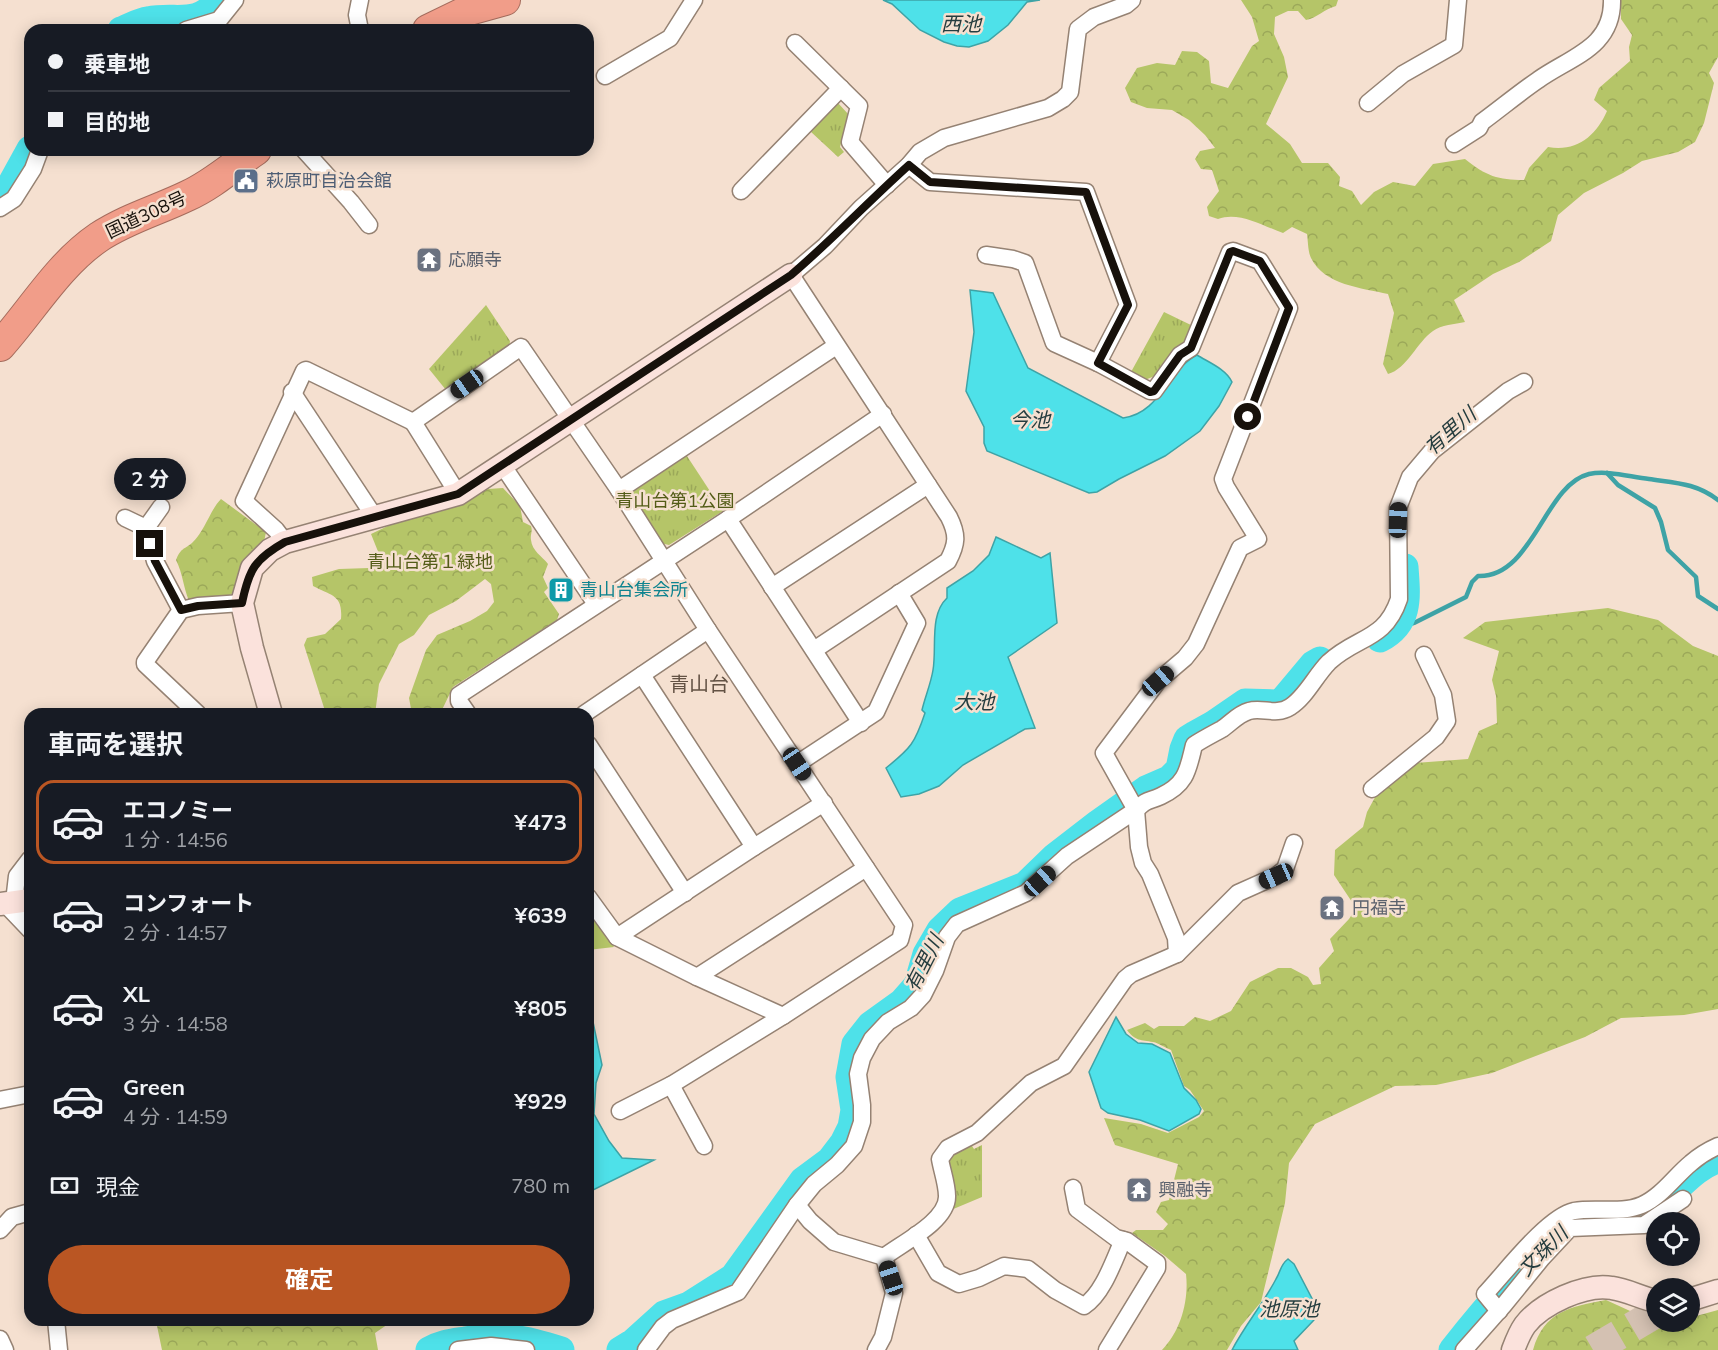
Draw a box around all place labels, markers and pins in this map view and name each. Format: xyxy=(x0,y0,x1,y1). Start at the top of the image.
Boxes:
public building icon: 萩原町自治会館 xyxy=(231,166,261,196)
place label: 萩原町自治会館 xyxy=(266,169,392,192)
temple icon: 応願寺 xyxy=(414,245,444,275)
place label: 応願寺 xyxy=(448,248,502,271)
building icon: 青山台集会所 xyxy=(546,575,576,605)
place label: 青山台集会所 xyxy=(580,578,688,601)
temple icon: 円福寺 xyxy=(1317,893,1347,923)
place label: 円福寺 xyxy=(1352,896,1406,919)
temple icon: 興融寺 xyxy=(1124,1175,1154,1205)
place label: 興融寺 xyxy=(1158,1178,1212,1201)

